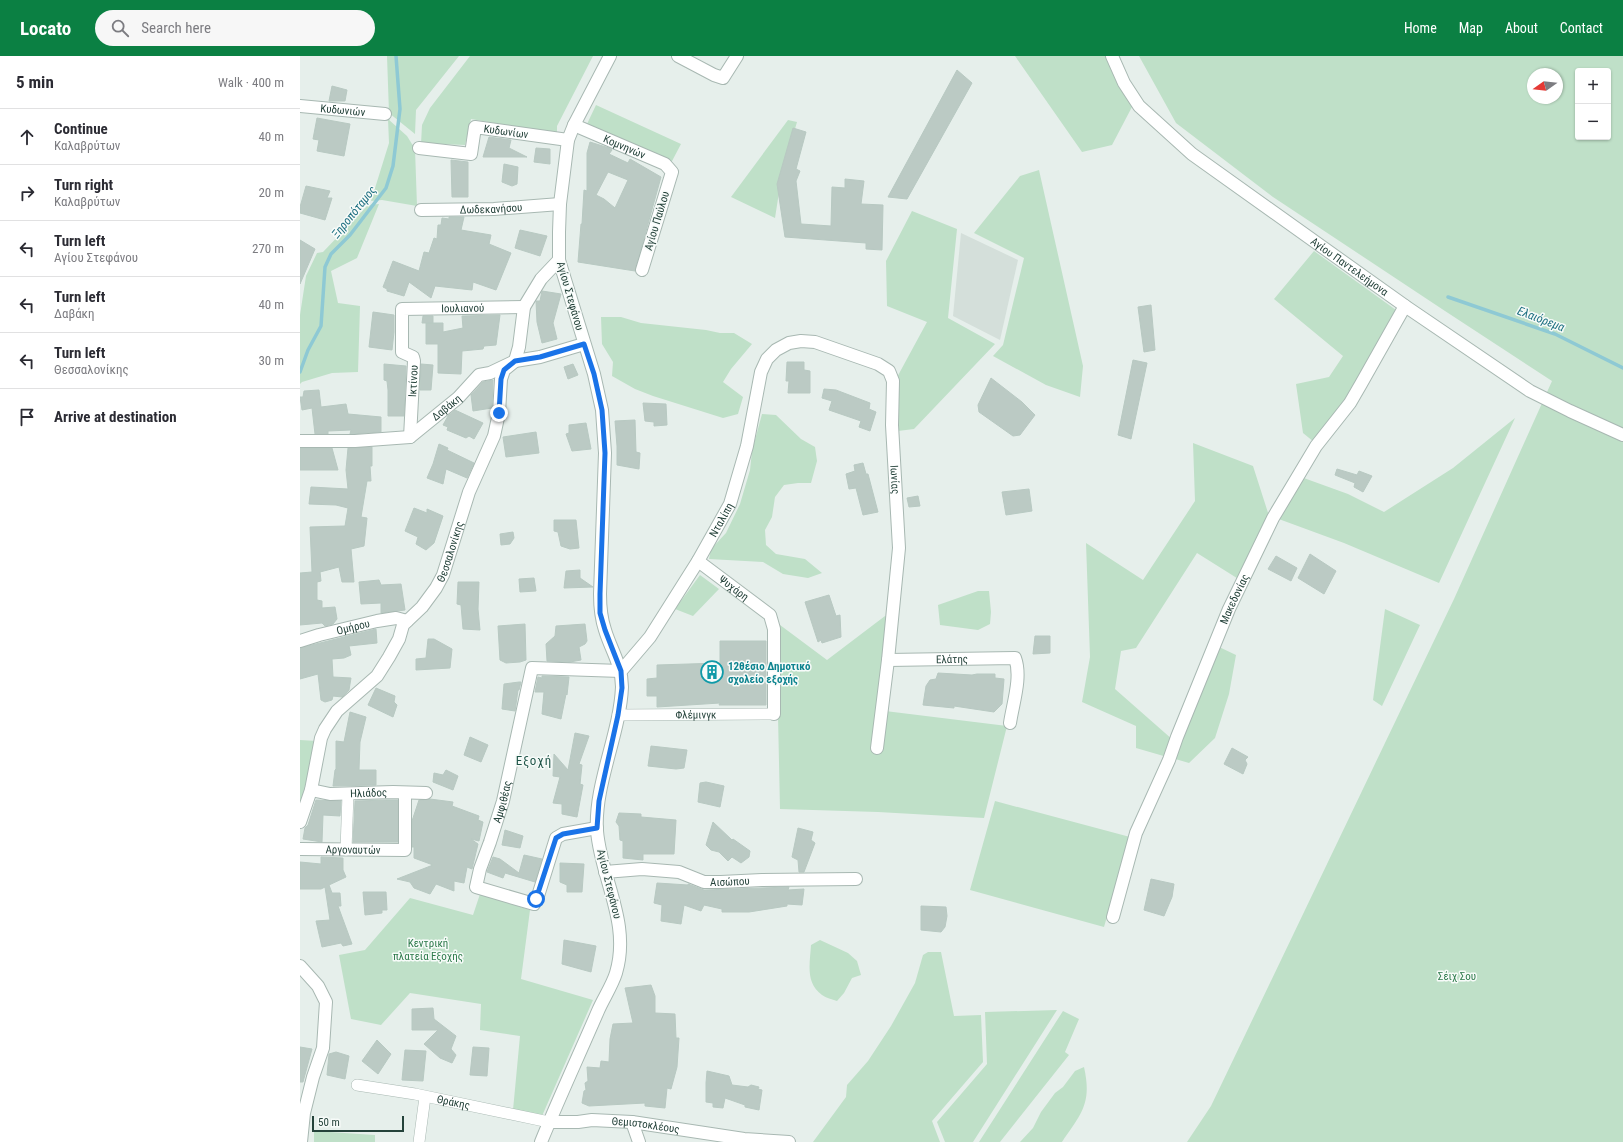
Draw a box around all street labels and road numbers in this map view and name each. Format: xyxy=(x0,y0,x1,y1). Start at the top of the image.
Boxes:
street label: Κυδωνιών xyxy=(320,101,366,119)
street label: Κυδωνίων xyxy=(483,122,529,141)
street label: Κομνηνών xyxy=(602,132,648,161)
street label: Αγίου Παύλου xyxy=(642,190,672,252)
street label: Δωδεκανήσου xyxy=(460,200,523,216)
street label: Αγίου Παντελεήμονα xyxy=(1308,234,1391,299)
street label: Αγίου Στεφάνου xyxy=(554,260,586,332)
street label: Ιουλιανού xyxy=(441,301,484,315)
street label: Ικτίνου xyxy=(406,365,420,397)
street label: Δαβάκη xyxy=(429,392,464,423)
street label: Ιωνίας xyxy=(888,465,902,494)
street label: Νταλίπη xyxy=(706,500,736,539)
street label: Θεσσαλονίκης xyxy=(434,520,466,584)
street label: Μακεδονίας xyxy=(1217,572,1252,626)
street label: Ψυχάρη xyxy=(717,573,751,603)
street label: Ομήρου xyxy=(335,616,371,637)
street label: Ελάτης xyxy=(936,652,968,666)
street label: Φλέμινγκ xyxy=(676,708,717,721)
street label: Αμφιθέας xyxy=(490,779,514,824)
street label: Ηλιάδος xyxy=(350,786,387,800)
street label: Αργοναυτών xyxy=(325,843,381,856)
street label: Αγίου Στεφάνου xyxy=(594,848,624,920)
street label: Αισώπου xyxy=(710,874,750,889)
street label: Θράκης xyxy=(436,1092,471,1112)
street label: Θεμιστοκλέους xyxy=(611,1114,680,1136)

